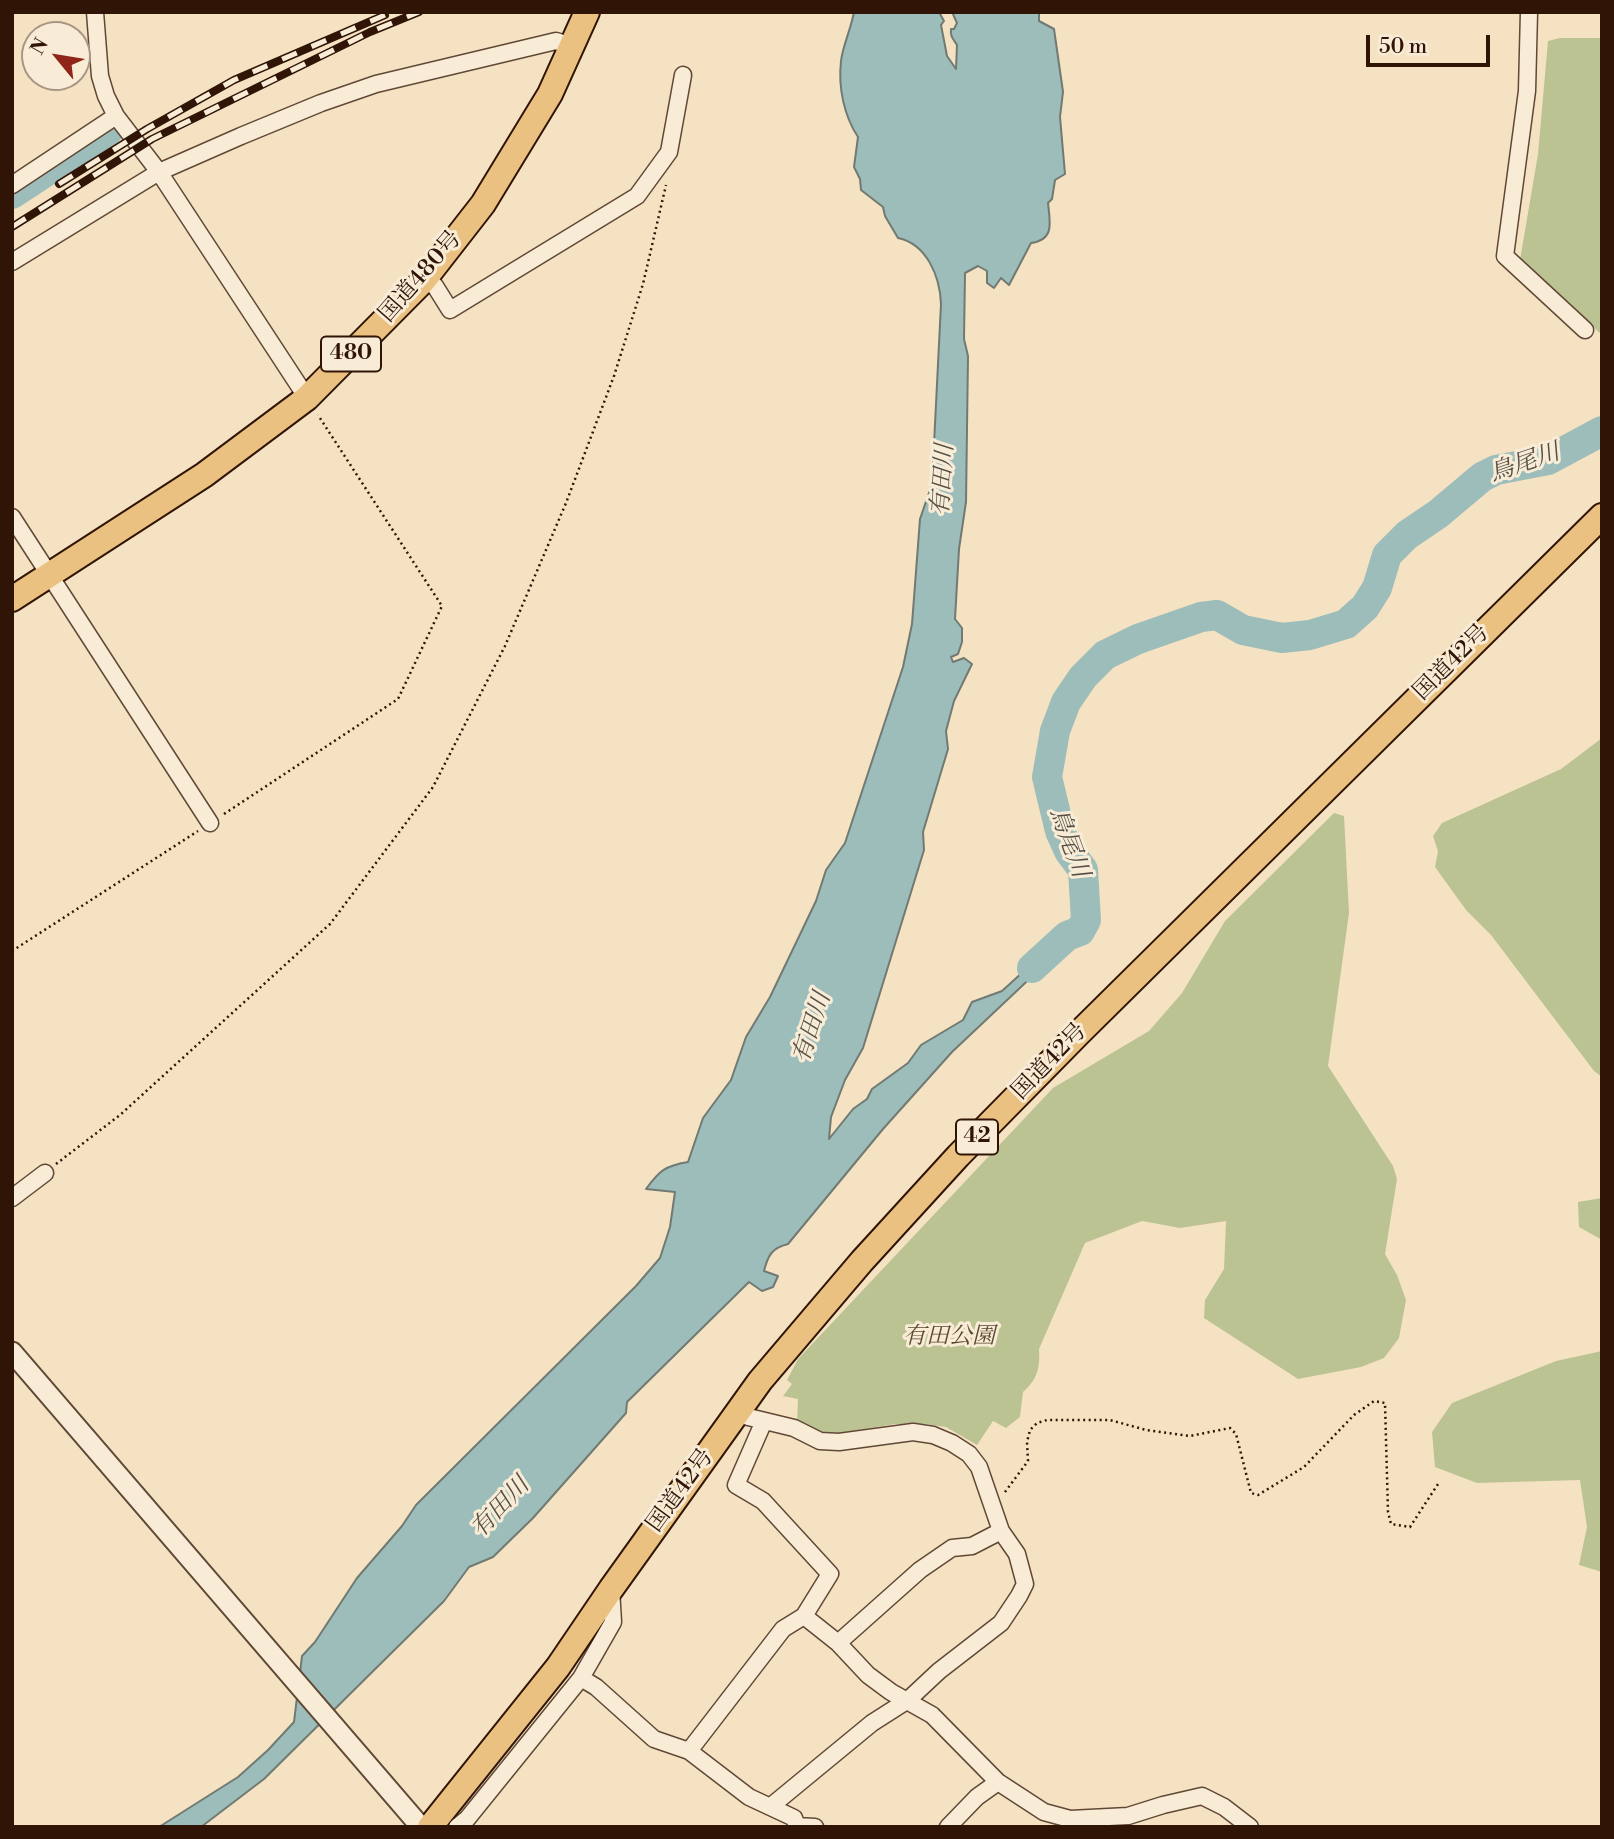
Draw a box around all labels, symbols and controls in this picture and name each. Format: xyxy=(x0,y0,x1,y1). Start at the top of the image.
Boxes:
north arrow xyxy=(21,21,91,91)
scale bar xyxy=(1369,21,1493,65)
text: N xyxy=(25,34,54,59)
text: 50 m xyxy=(1379,34,1427,60)
street label: 国道480号 xyxy=(374,226,468,328)
road number: 480 xyxy=(321,336,381,372)
water label: 鳥尾川 xyxy=(1486,439,1564,489)
water label: 有田川 xyxy=(927,443,961,517)
street label: 国道42号 xyxy=(1408,619,1496,707)
water label: 鳥尾川 xyxy=(1042,804,1094,882)
water label: 有田川 xyxy=(788,989,838,1067)
street label: 国道42号 xyxy=(1007,1018,1093,1106)
road number: 42 xyxy=(956,1120,998,1154)
park label: 有田公園 xyxy=(903,1323,995,1351)
street label: 国道42号 xyxy=(642,1444,720,1538)
water label: 有田川 xyxy=(466,1472,536,1544)

